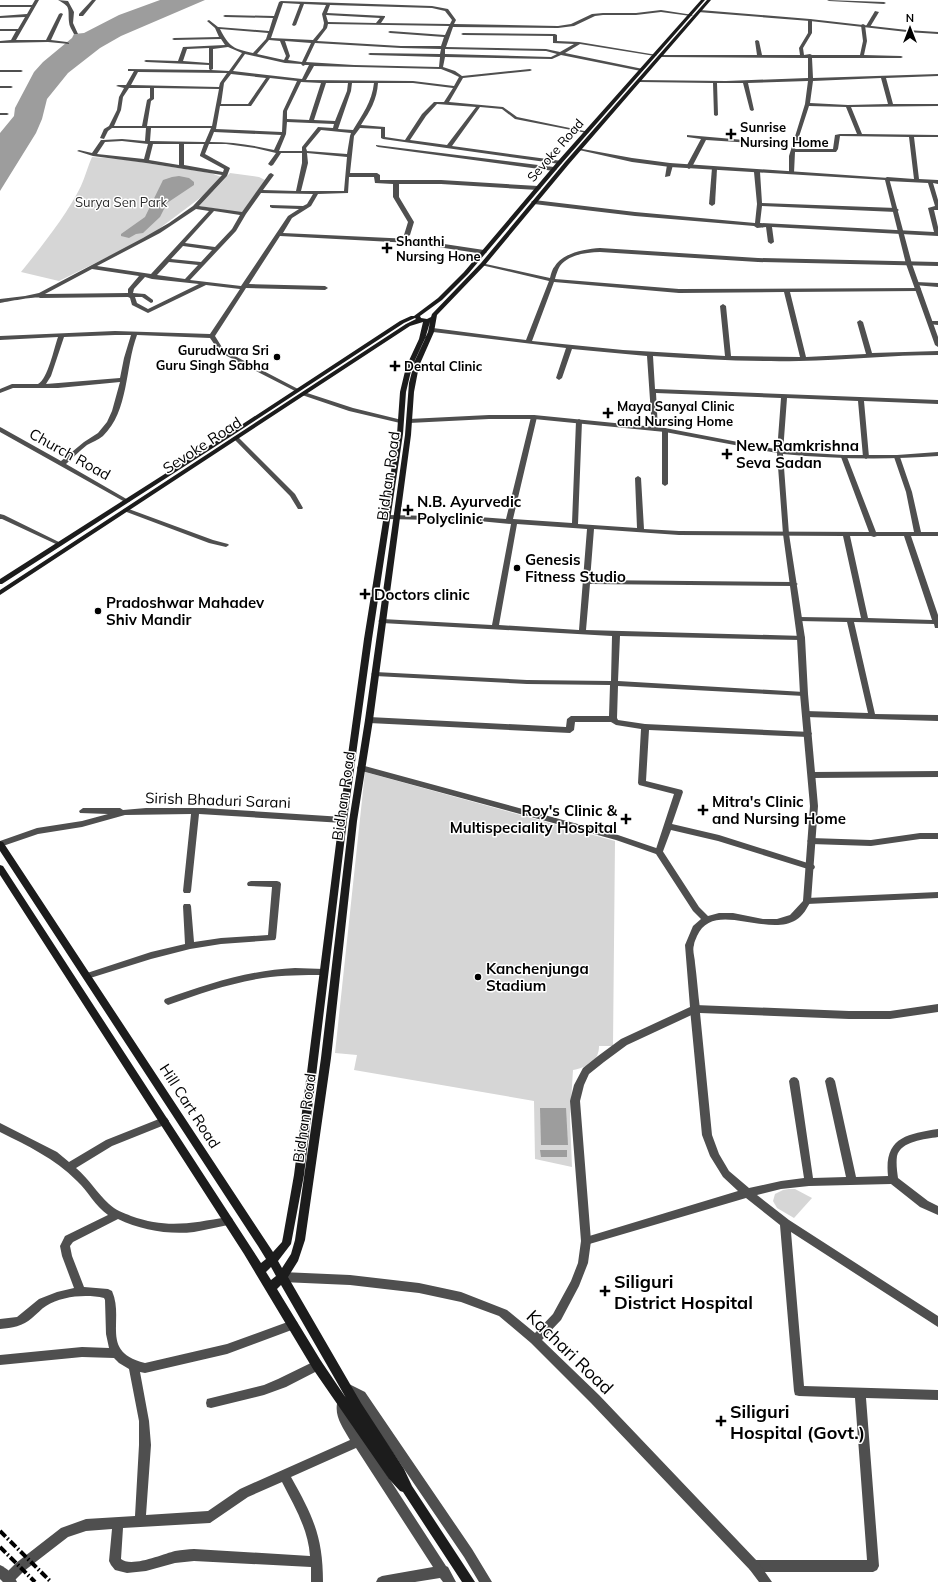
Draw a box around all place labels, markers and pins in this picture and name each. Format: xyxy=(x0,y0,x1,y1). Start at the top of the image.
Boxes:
place label: Sunrise Nursing Home xyxy=(740,119,829,150)
marker: Sunrise Nursing Home xyxy=(725,128,737,140)
place label: Shanthi Nursing Hone xyxy=(396,233,481,264)
marker: Shanthi Nursing Hone xyxy=(381,242,393,254)
place label: Gurudwara Sri Guru Singh Sabha xyxy=(156,342,269,373)
marker: Gurudwara Sri Guru Singh Sabha xyxy=(272,352,282,362)
place label: Dental Clinic xyxy=(404,358,483,374)
marker: Dental Clinic xyxy=(389,360,401,372)
place label: Maya Sanyal Clinic and Nursing Home xyxy=(617,398,735,429)
marker: Maya Sanyal Clinic and Nursing Home xyxy=(602,407,614,419)
place label: New Ramkrishna Seva Sadan xyxy=(736,436,859,472)
marker: New Ramkrishna Seva Sadan xyxy=(721,448,733,460)
place label: N.B. Ayurvedic Polyclinic xyxy=(417,492,522,528)
marker: N.B. Ayurvedic Polyclinic xyxy=(402,504,414,516)
place label: Genesis Fitness Studio xyxy=(525,550,626,586)
marker: Genesis Fitness Studio xyxy=(512,563,522,573)
place label: Doctors clinic xyxy=(374,585,470,604)
marker: Doctors clinic xyxy=(359,588,371,600)
place label: Pradoshwar Mahadev Shiv Mandir xyxy=(106,593,265,629)
marker: Pradoshwar Mahadev Shiv Mandir xyxy=(93,606,103,616)
place label: Mitra's Clinic and Nursing Home xyxy=(712,792,846,828)
place label: Roy's Clinic & Multispeciality Hospital xyxy=(450,801,618,837)
marker: Mitra's Clinic and Nursing Home xyxy=(697,804,709,816)
marker: Roy's Clinic & Multispeciality Hospital xyxy=(620,813,632,825)
place label: Kanchenjunga Stadium xyxy=(486,959,589,995)
marker: Kanchenjunga Stadium xyxy=(473,972,483,982)
place label: Siliguri District Hospital xyxy=(614,1270,753,1314)
marker: Siliguri District Hospital xyxy=(599,1285,611,1297)
place label: Siliguri Hospital (Govt.) xyxy=(730,1400,865,1444)
marker: Siliguri Hospital (Govt.) xyxy=(715,1415,727,1427)

